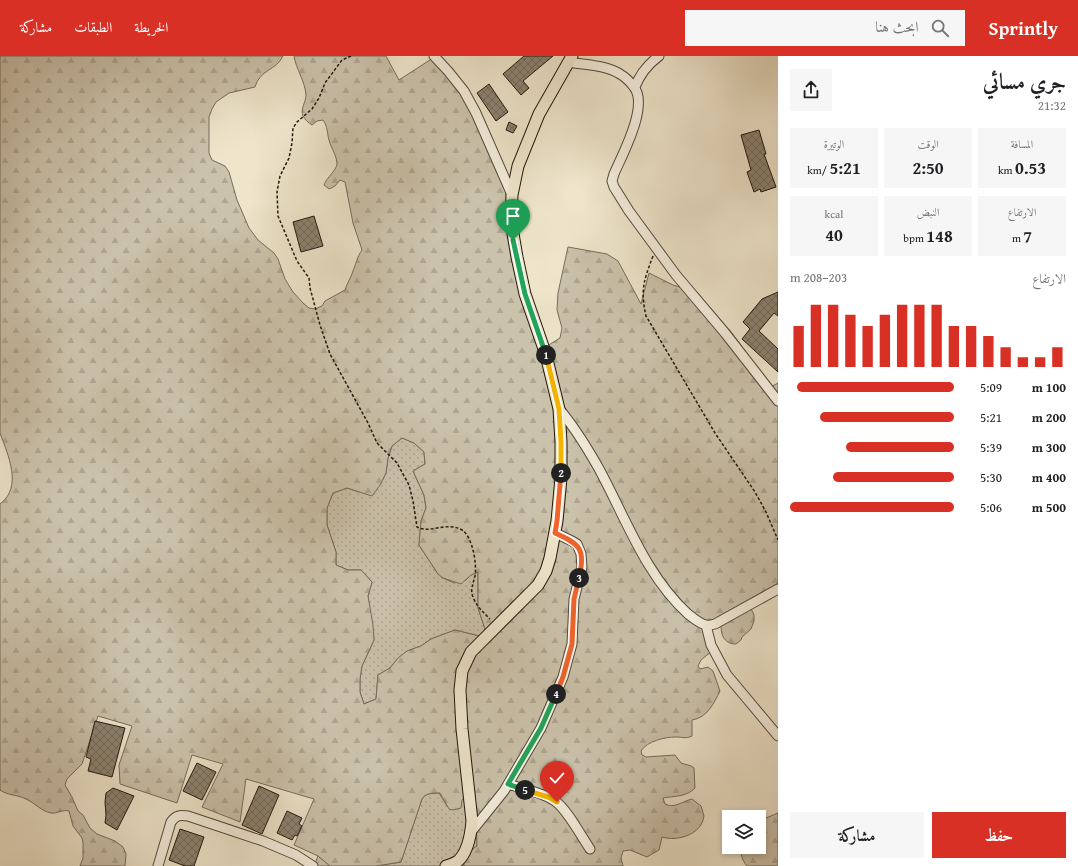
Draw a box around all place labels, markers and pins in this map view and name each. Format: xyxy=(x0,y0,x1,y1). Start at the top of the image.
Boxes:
pin xyxy=(496,199,530,240)
pin: 1 xyxy=(536,345,556,365)
pin: 2 xyxy=(551,463,571,483)
pin: 3 xyxy=(569,568,589,588)
pin: 4 xyxy=(546,684,566,704)
pin xyxy=(540,761,574,802)
pin: 5 xyxy=(515,780,535,800)

